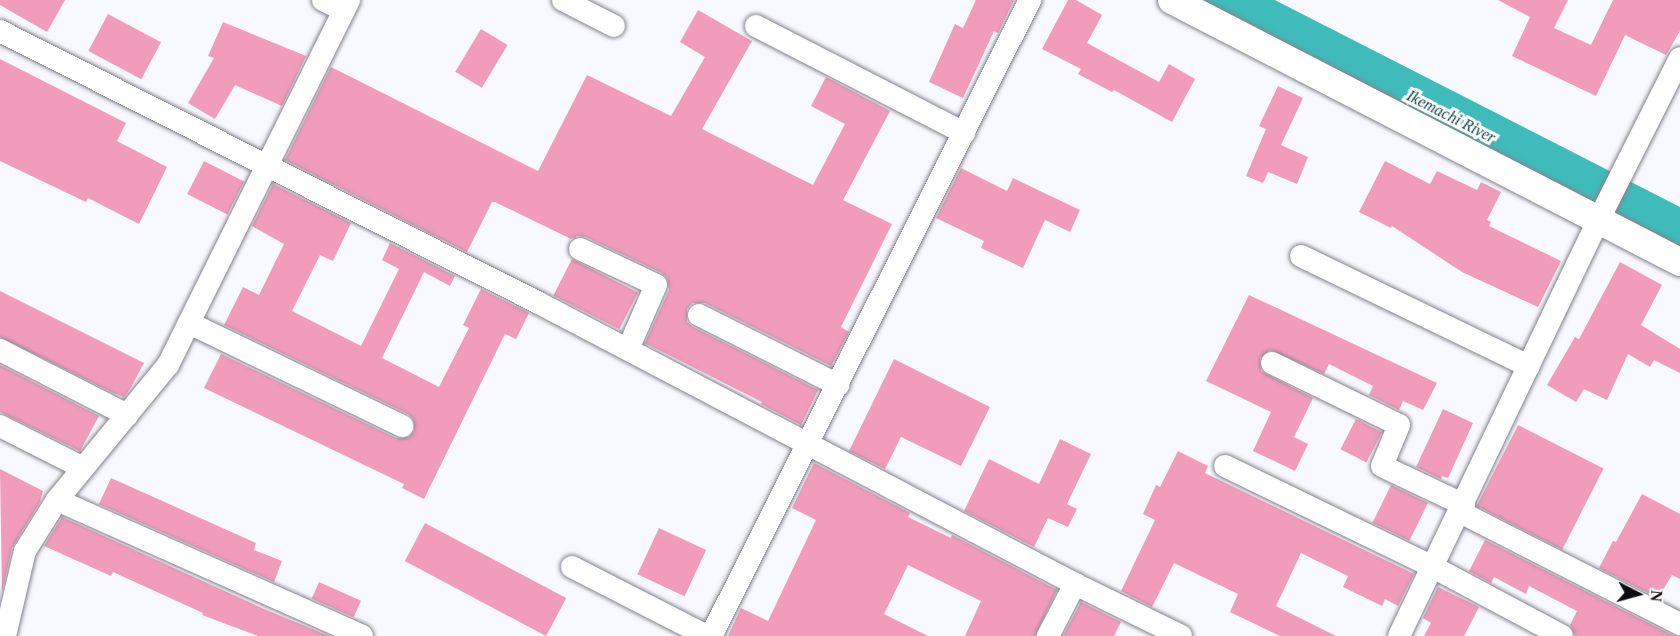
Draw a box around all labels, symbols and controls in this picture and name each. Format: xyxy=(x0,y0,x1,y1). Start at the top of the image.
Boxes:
water label: Ikemachi River xyxy=(1398,84,1504,150)
north arrow xyxy=(1608,564,1668,624)
text: N xyxy=(1647,589,1665,603)

